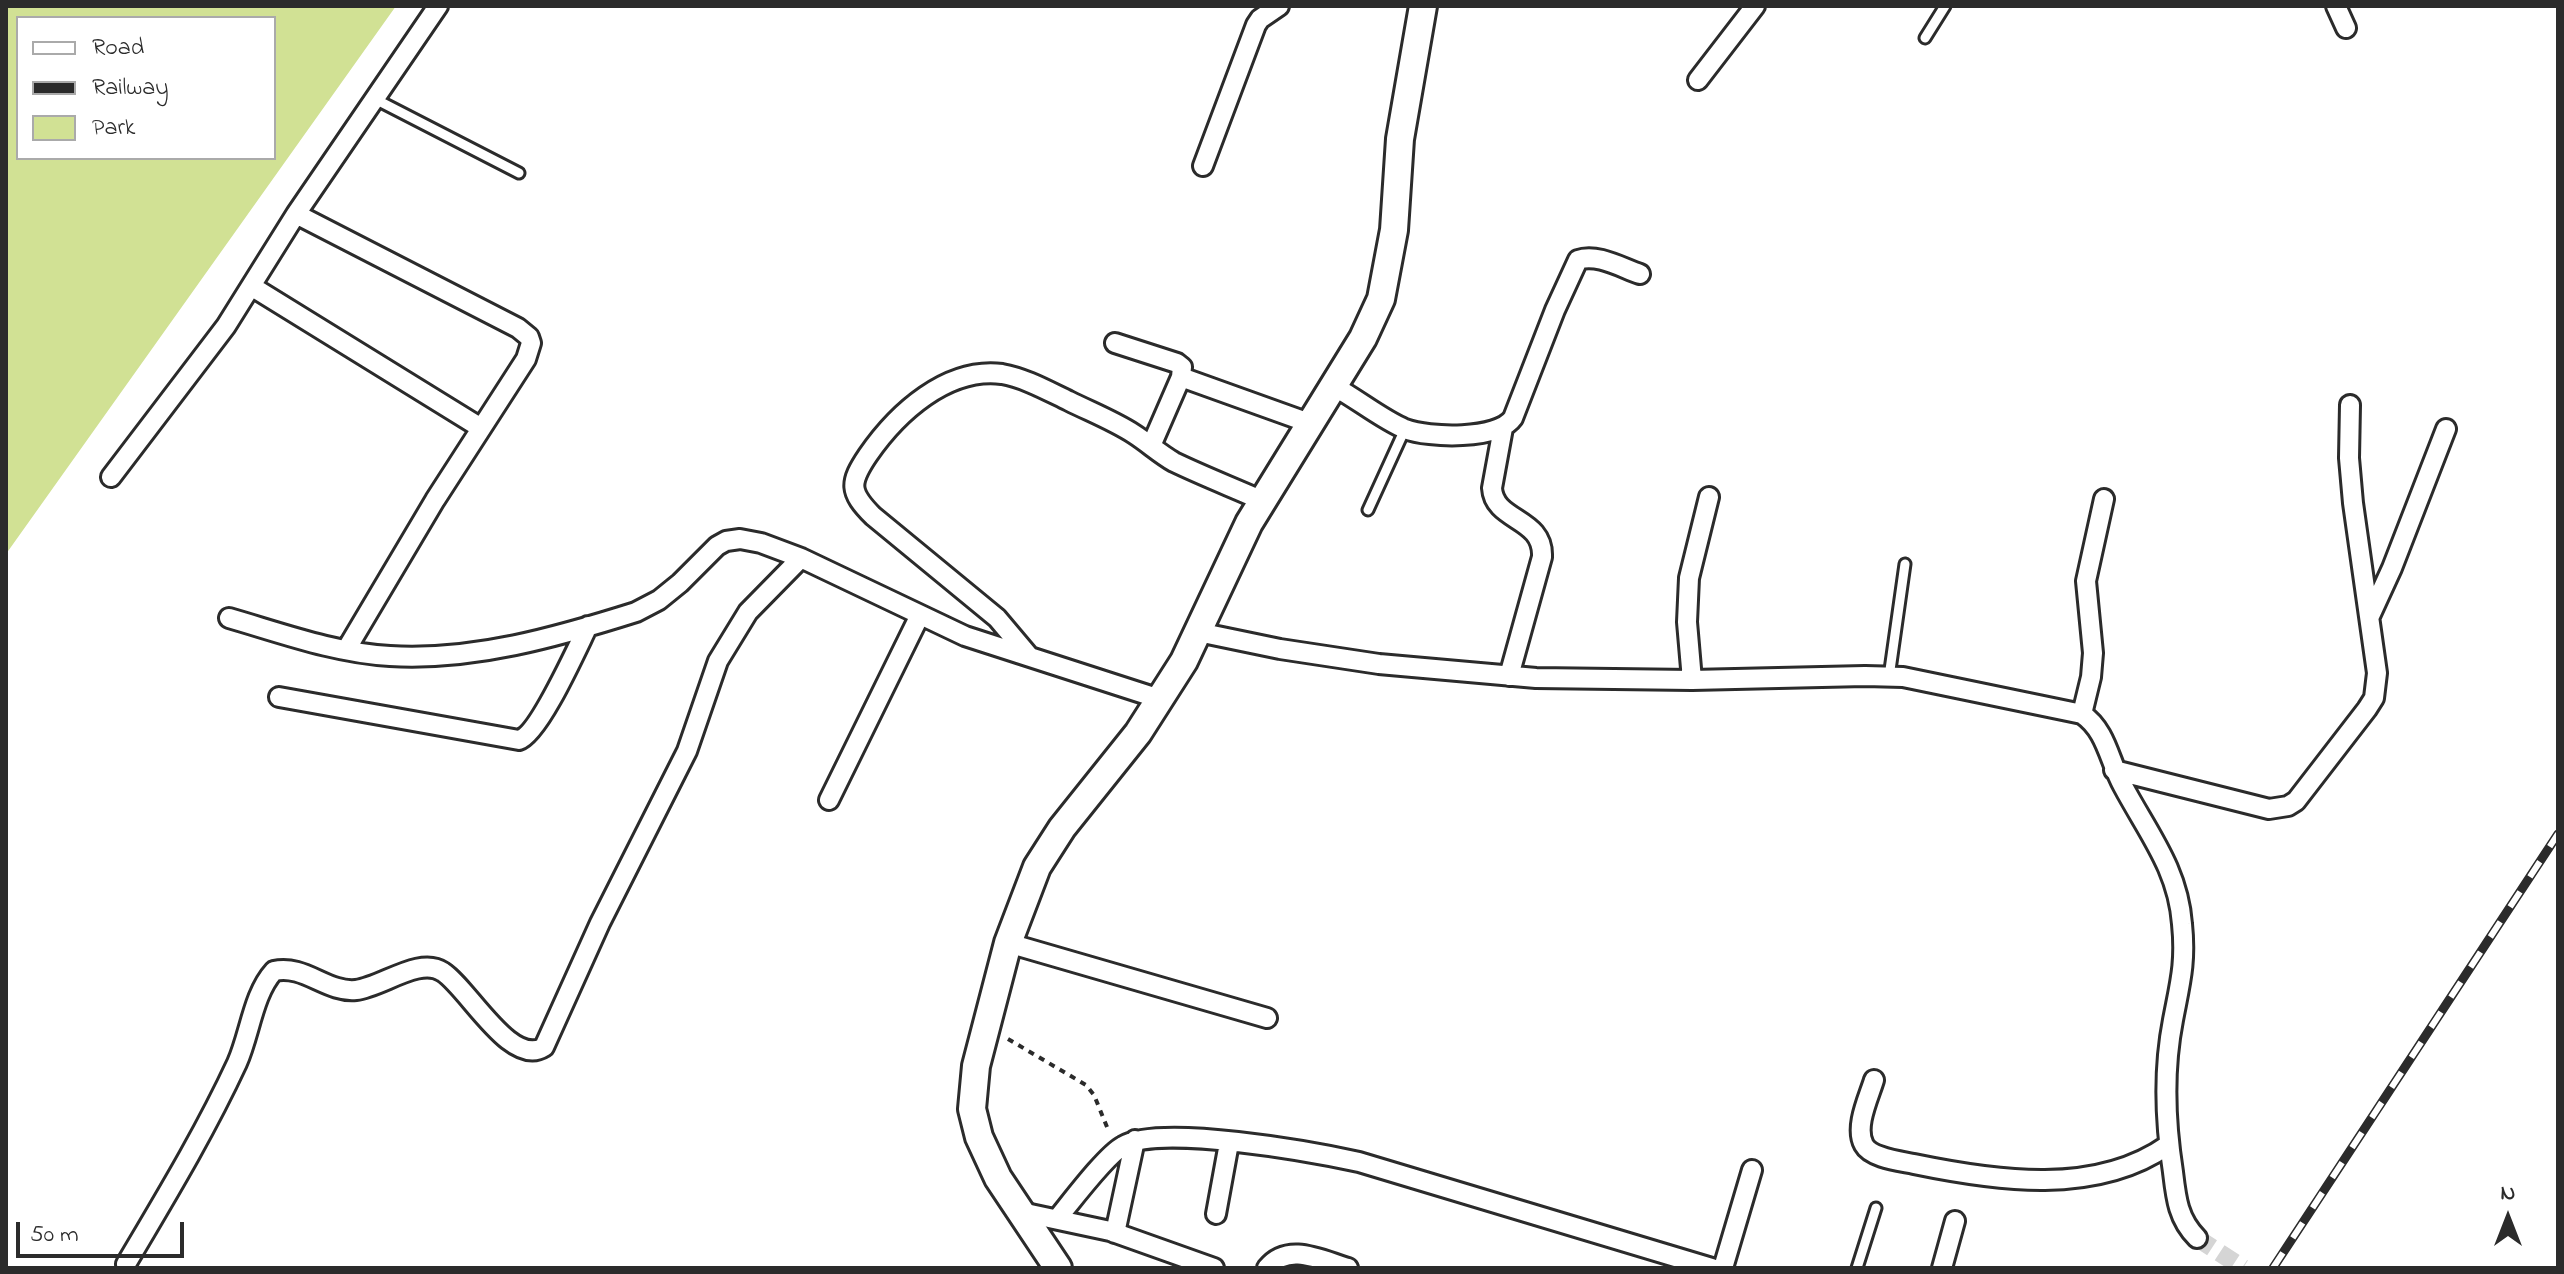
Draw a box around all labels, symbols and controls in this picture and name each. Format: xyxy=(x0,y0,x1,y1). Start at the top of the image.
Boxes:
legend xyxy=(16,16,276,160)
text: Road xyxy=(92,31,144,66)
text: Railway xyxy=(92,71,169,106)
text: Park xyxy=(92,111,135,146)
north arrow xyxy=(2468,1178,2548,1258)
text: N xyxy=(2501,1178,2515,1210)
scale bar xyxy=(20,1206,188,1256)
text: 50 m xyxy=(30,1218,79,1253)

